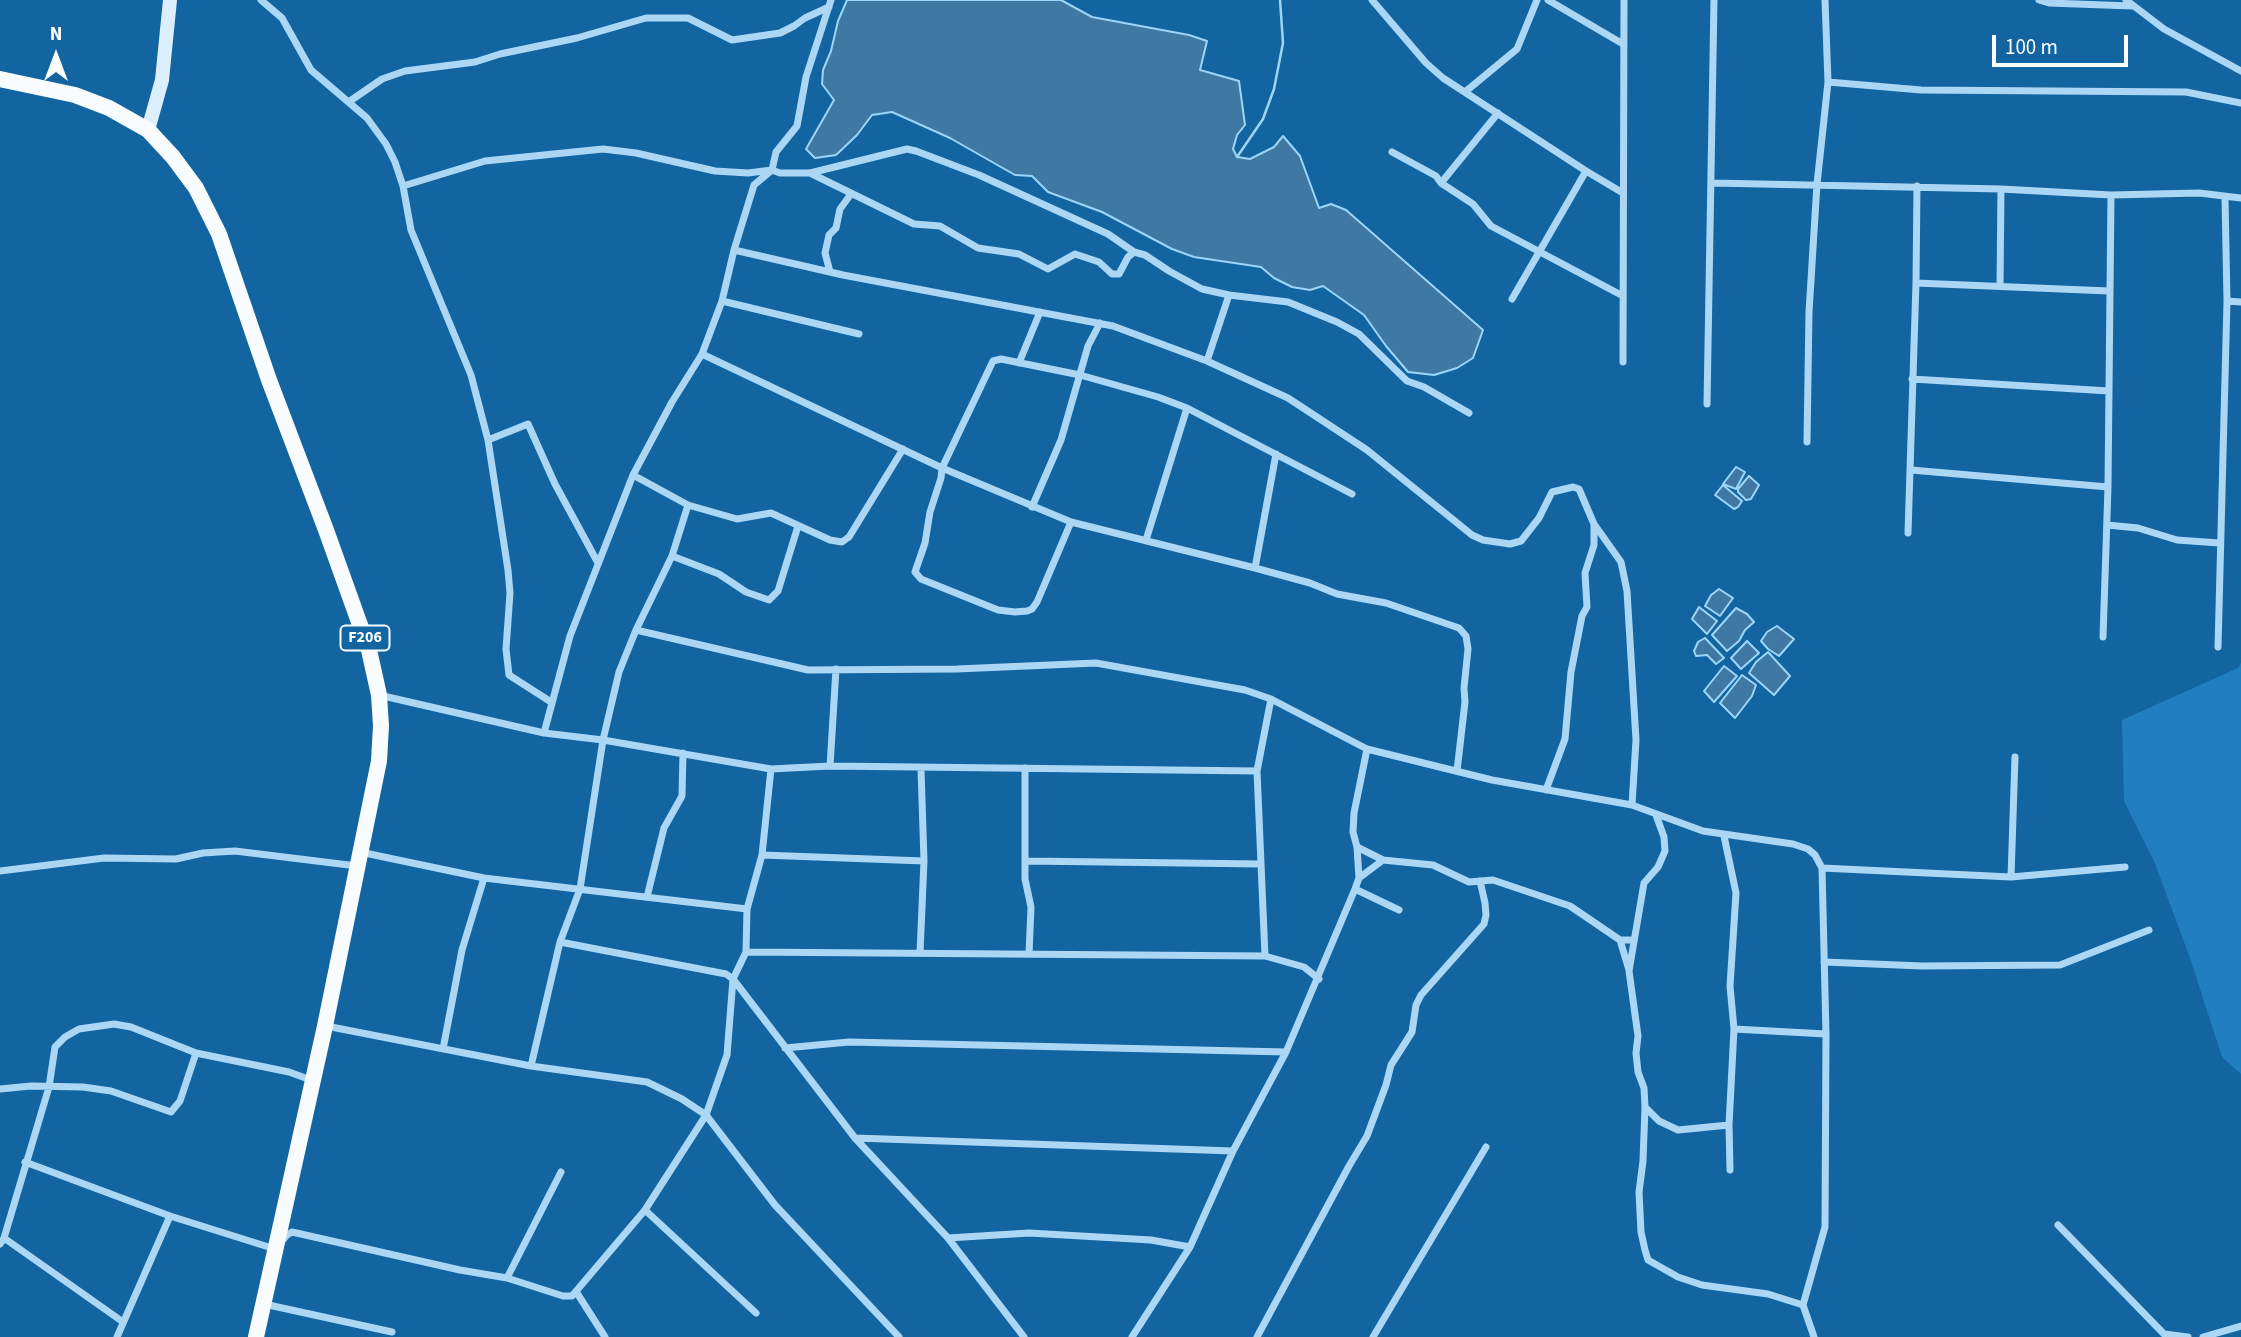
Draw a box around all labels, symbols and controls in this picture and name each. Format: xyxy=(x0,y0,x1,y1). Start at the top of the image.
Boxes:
north arrow xyxy=(21,21,91,91)
text: N xyxy=(50,21,62,48)
scale bar xyxy=(1996,21,2132,65)
text: 100 m xyxy=(2005,32,2058,62)
road number: F206 xyxy=(340,625,390,650)

